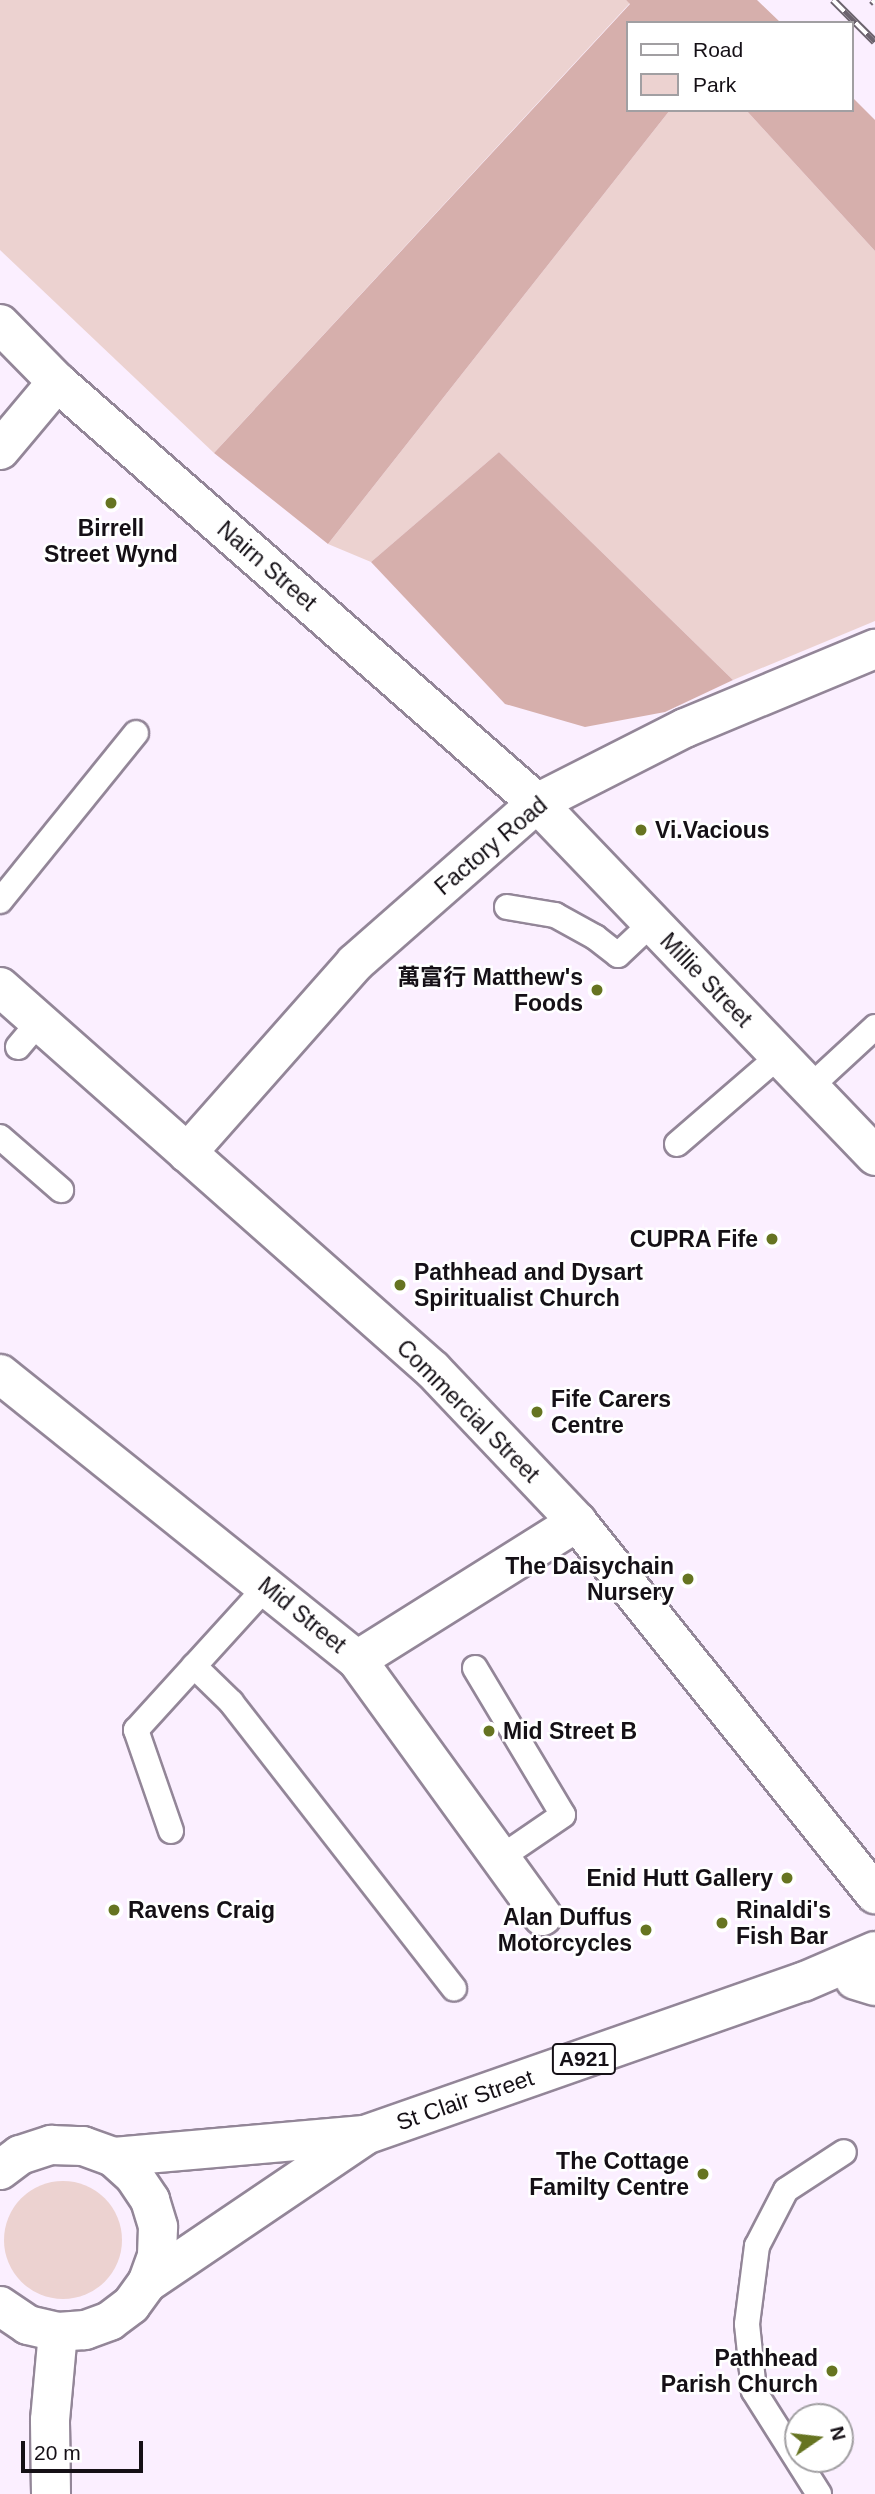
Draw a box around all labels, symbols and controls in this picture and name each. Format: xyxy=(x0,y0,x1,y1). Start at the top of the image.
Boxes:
legend xyxy=(626,21,854,112)
text: Road xyxy=(693,38,743,61)
text: Park xyxy=(693,73,736,96)
marker: Birrell Street Wynd xyxy=(103,495,119,511)
place label: Birrell Street Wynd xyxy=(44,514,178,568)
street label: Nairn Street xyxy=(212,515,322,617)
street label: Factory Road xyxy=(429,791,553,901)
place label: Vi.Vacious xyxy=(655,816,770,844)
marker: Vi.Vacious xyxy=(633,822,649,838)
street label: Millie Street xyxy=(654,927,758,1033)
place label: 萬富行 Matthew's Foods xyxy=(397,963,583,1017)
marker: 萬富行 Matthew's Foods xyxy=(589,982,605,998)
place label: CUPRA Fife xyxy=(629,1225,758,1253)
marker: CUPRA Fife xyxy=(764,1231,780,1247)
place label: Pathhead and Dysart Spiritualist Church xyxy=(414,1258,643,1312)
marker: Pathhead and Dysart Spiritualist Church xyxy=(392,1277,408,1293)
street label: Commercial Street xyxy=(391,1334,545,1488)
place label: Fife Carers Centre xyxy=(551,1385,671,1439)
marker: Fife Carers Centre xyxy=(529,1404,545,1420)
place label: The Daisychain Nursery xyxy=(505,1552,674,1606)
street label: Mid Street xyxy=(253,1571,351,1659)
marker: The Daisychain Nursery xyxy=(680,1571,696,1587)
place label: Mid Street B xyxy=(503,1717,637,1745)
marker: Mid Street B xyxy=(481,1723,497,1739)
place label: Enid Hutt Gallery xyxy=(586,1864,773,1892)
marker: Enid Hutt Gallery xyxy=(779,1870,795,1886)
place label: Ravens Craig xyxy=(128,1896,275,1924)
place label: Rinaldi's Fish Bar xyxy=(736,1896,831,1950)
marker: Ravens Craig xyxy=(106,1902,122,1918)
place label: Alan Duffus Motorcycles xyxy=(498,1903,632,1957)
marker: Rinaldi's Fish Bar xyxy=(714,1915,730,1931)
marker: Alan Duffus Motorcycles xyxy=(638,1922,654,1938)
road number: A921 xyxy=(551,2042,617,2076)
street label: St Clair Street xyxy=(393,2064,537,2136)
place label: The Cottage Familty Centre xyxy=(529,2147,689,2201)
marker: The Cottage Familty Centre xyxy=(695,2166,711,2182)
place label: Pathhead Parish Church xyxy=(661,2344,818,2398)
marker: Pathhead Parish Church xyxy=(824,2363,840,2379)
north arrow xyxy=(784,2403,854,2473)
text: N xyxy=(826,2424,850,2442)
scale bar xyxy=(24,2428,147,2472)
text: 20 m xyxy=(34,2441,81,2464)

